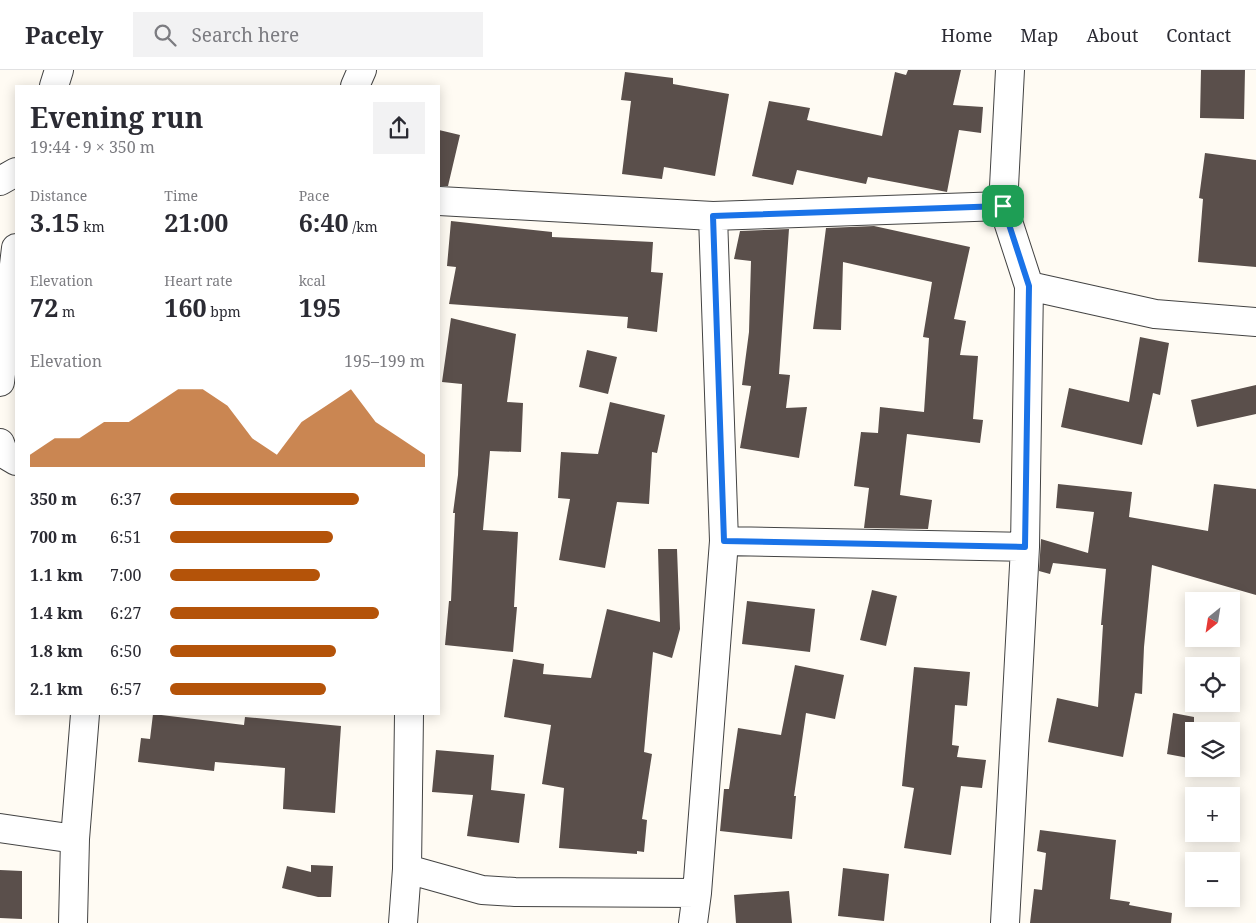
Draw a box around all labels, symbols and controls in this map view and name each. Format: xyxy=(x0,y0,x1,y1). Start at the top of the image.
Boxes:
search box xyxy=(133,12,483,57)
text: Pacely xyxy=(25,18,103,51)
icon: search xyxy=(151,21,179,49)
text: Search here xyxy=(191,22,299,48)
text: Home xyxy=(941,23,992,47)
text: Map xyxy=(1020,23,1058,47)
text: About xyxy=(1086,23,1138,47)
text: Contact xyxy=(1166,23,1231,47)
text: Evening run xyxy=(30,98,203,136)
button: share xyxy=(373,102,425,154)
text: 19:44 · 9 × 350 m xyxy=(30,136,155,158)
pin xyxy=(982,185,1024,227)
text: Distance xyxy=(30,186,87,205)
text: Time xyxy=(164,186,198,205)
text: Pace xyxy=(299,186,329,205)
icon: arrive xyxy=(989,192,1017,220)
text: 3.15 xyxy=(30,205,80,239)
text: 21:00 xyxy=(164,205,228,239)
text: 6:40 xyxy=(299,205,349,239)
text: km xyxy=(80,217,105,236)
text: /km xyxy=(349,217,378,236)
text: Elevation xyxy=(30,271,93,290)
text: Heart rate xyxy=(164,271,233,290)
text: kcal xyxy=(299,271,326,290)
text: 72 xyxy=(30,290,58,324)
text: 160 xyxy=(164,290,207,324)
text: 195 xyxy=(299,290,341,324)
text: m xyxy=(58,302,75,321)
text: bpm xyxy=(207,302,241,321)
text: Elevation xyxy=(30,350,102,372)
text: 195–199 m xyxy=(344,350,425,372)
text: 350 m xyxy=(30,488,77,510)
text: 6:37 xyxy=(110,488,141,510)
text: 700 m xyxy=(30,526,77,548)
text: 6:51 xyxy=(110,526,141,548)
text: 1.1 km xyxy=(30,564,83,586)
text: 7:00 xyxy=(110,564,141,586)
north arrow xyxy=(1185,592,1240,648)
map controls xyxy=(1185,592,1240,907)
text: 1.4 km xyxy=(30,602,83,624)
text: 6:27 xyxy=(110,602,141,624)
text: 1.8 km xyxy=(30,640,83,662)
text: 6:50 xyxy=(110,640,141,662)
button: locate xyxy=(1185,657,1240,712)
text: 2.1 km xyxy=(30,678,83,700)
text: 6:57 xyxy=(110,678,141,700)
button: layers xyxy=(1185,722,1240,777)
button: + xyxy=(1185,787,1240,842)
button: − xyxy=(1185,852,1240,907)

